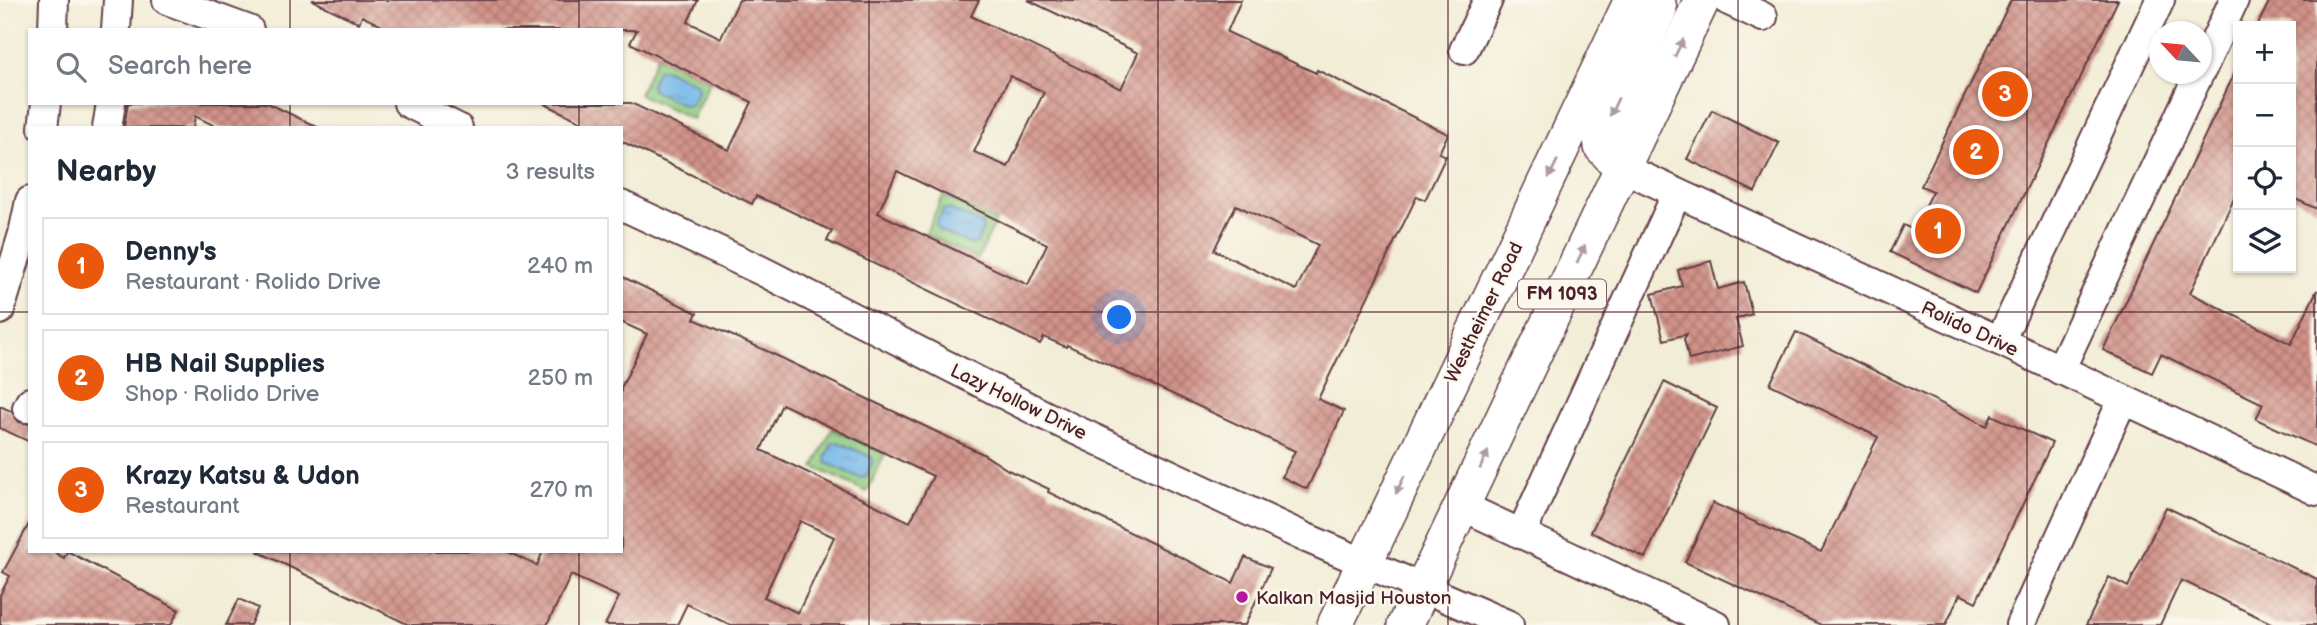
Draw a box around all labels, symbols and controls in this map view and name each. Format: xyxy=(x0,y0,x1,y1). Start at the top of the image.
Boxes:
north arrow xyxy=(2149,21,2212,84)
map controls xyxy=(2233,21,2296,273)
button: + xyxy=(2233,21,2296,84)
search box xyxy=(28,28,623,105)
one-way arrow xyxy=(1673,38,1684,58)
icon: search xyxy=(52,48,90,86)
text: Search here xyxy=(108,51,252,82)
pin: 3 xyxy=(1982,68,2028,120)
button: − xyxy=(2233,84,2296,147)
one-way arrow xyxy=(1608,97,1620,117)
pin: 2 xyxy=(1953,126,1999,178)
button: locate xyxy=(2233,147,2296,210)
text: Nearby xyxy=(56,154,156,190)
text: 3 results xyxy=(506,158,595,186)
one-way arrow xyxy=(1547,159,1558,179)
pin: 1 xyxy=(1915,205,1961,257)
button: layers xyxy=(2233,210,2296,273)
text: Denny's xyxy=(125,237,217,268)
street label: Westheimer Road xyxy=(1440,238,1528,387)
one-way arrow xyxy=(1576,243,1587,264)
text: 1 xyxy=(76,252,86,280)
text: 240 m xyxy=(527,252,593,280)
text: Restaurant · Rolido Drive xyxy=(125,268,381,296)
road number: FM 1093 xyxy=(1518,280,1606,308)
street label: Rolido Drive xyxy=(1917,297,2022,362)
your location xyxy=(1102,300,1136,334)
text: HB Nail Supplies xyxy=(125,349,325,380)
street label: Lazy Hollow Drive xyxy=(946,359,1090,445)
text: 2 xyxy=(74,364,88,392)
text: 250 m xyxy=(527,364,593,392)
text: Shop · Rolido Drive xyxy=(125,380,320,408)
one-way arrow xyxy=(1479,449,1490,470)
text: Krazy Katsu & Udon xyxy=(125,461,360,492)
one-way arrow xyxy=(1394,475,1405,496)
text: 3 xyxy=(74,476,88,504)
text: 270 m xyxy=(529,476,593,504)
text: Restaurant xyxy=(125,492,239,520)
place label: Kalkan Masjid Houston xyxy=(1256,587,1451,610)
marker: Kalkan Masjid Houston xyxy=(1234,589,1250,605)

